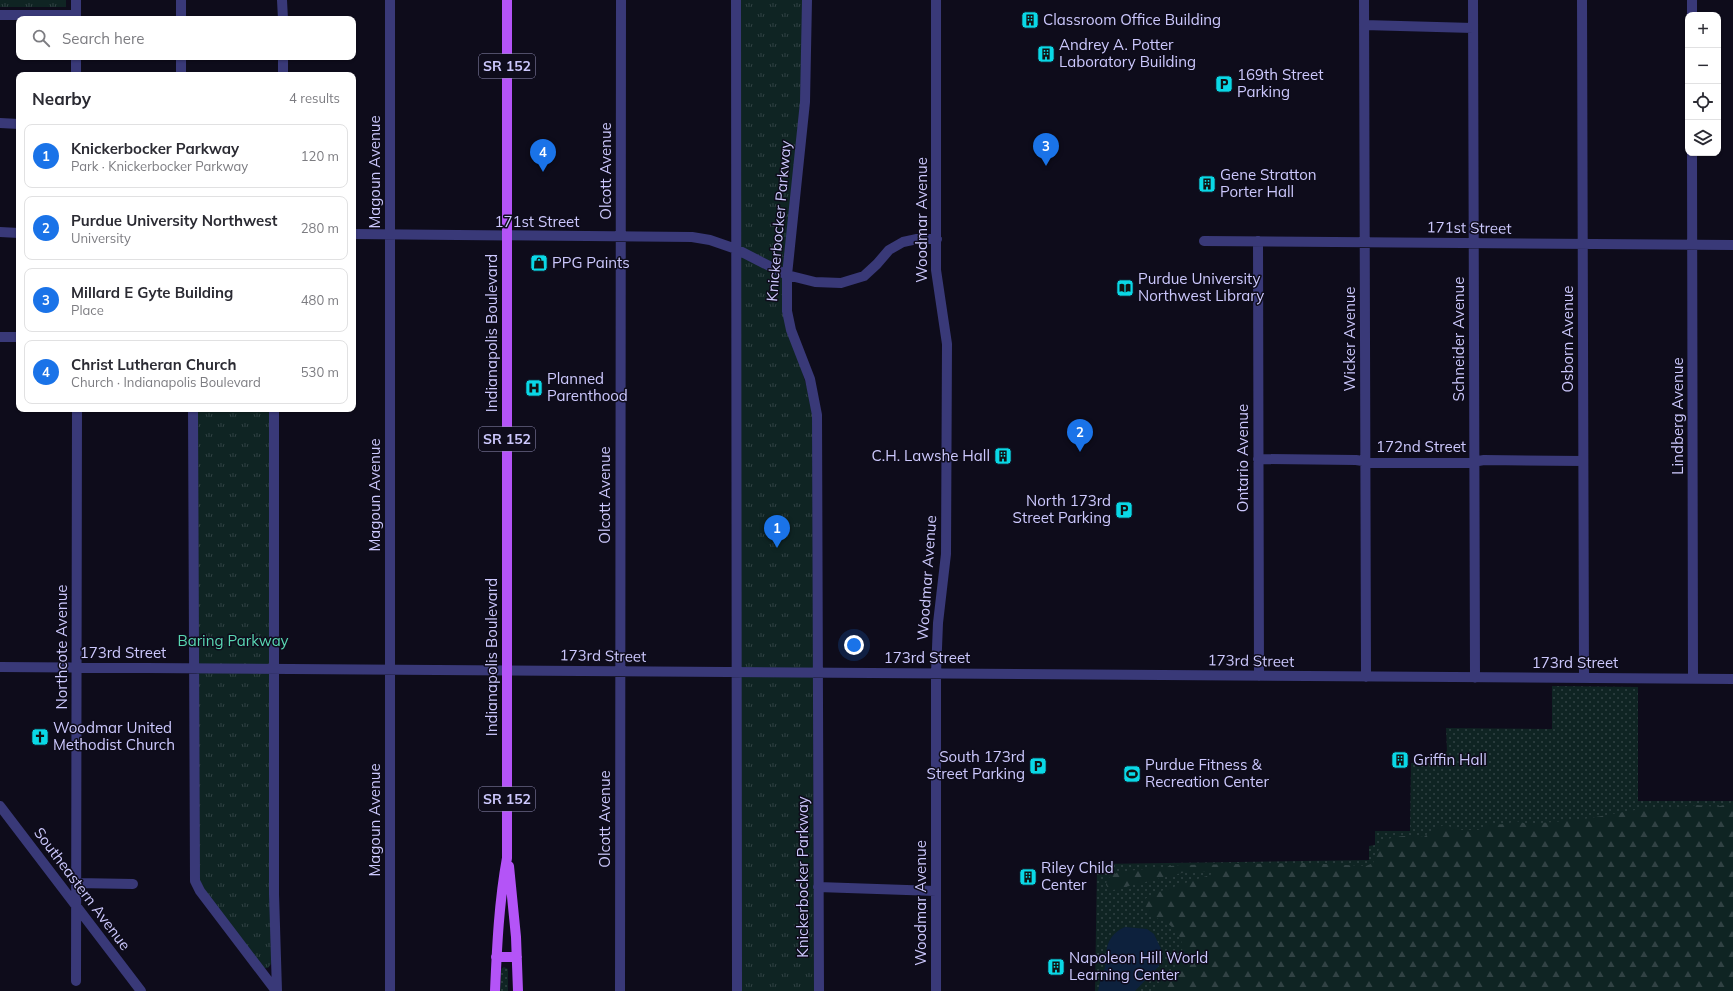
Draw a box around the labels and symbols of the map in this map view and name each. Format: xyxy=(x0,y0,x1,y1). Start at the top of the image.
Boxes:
building icon: Classroom Office Building xyxy=(1020,10,1040,30)
place label: Classroom Office Building xyxy=(1043,10,1221,29)
place label: Andrey A. Potter Laboratory Building xyxy=(1059,35,1196,71)
building icon: Andrey A. Potter Laboratory Building xyxy=(1036,44,1056,64)
road number: SR 152 xyxy=(479,54,535,78)
place label: 169th Street Parking xyxy=(1237,65,1323,101)
parking icon: 169th Street Parking xyxy=(1214,74,1234,94)
street label: Magoun Avenue xyxy=(365,115,384,229)
street label: Olcott Avenue xyxy=(596,122,615,220)
pin: 3 xyxy=(1033,133,1059,166)
pin: 4 xyxy=(530,139,556,172)
street label: Knickerbocker Parkway xyxy=(762,140,795,302)
street label: Woodmar Avenue xyxy=(912,157,931,283)
place label: Gene Stratton Porter Hall xyxy=(1220,165,1317,201)
building icon: Gene Stratton Porter Hall xyxy=(1197,174,1217,194)
street label: 171st Street xyxy=(494,212,580,231)
street label: 171st Street xyxy=(1426,217,1512,238)
shop icon: PPG Paints xyxy=(529,253,549,273)
place label: PPG Paints xyxy=(552,253,630,272)
street label: Indianapolis Boulevard xyxy=(482,254,501,412)
place label: Purdue University Northwest Library xyxy=(1138,269,1264,305)
street label: Schneider Avenue xyxy=(1449,277,1468,401)
library icon: Purdue University Northwest Library xyxy=(1115,278,1135,298)
street label: Osborn Avenue xyxy=(1558,286,1577,392)
street label: Wicker Avenue xyxy=(1340,287,1359,391)
street label: Lindberg Avenue xyxy=(1668,357,1687,475)
place label: Planned Parenthood xyxy=(547,369,628,405)
hospital icon: Planned Parenthood xyxy=(524,378,544,398)
street label: Ontario Avenue xyxy=(1233,404,1252,512)
pin: 2 xyxy=(1067,419,1093,452)
road number: SR 152 xyxy=(479,427,535,451)
street label: 172nd Street xyxy=(1376,437,1466,456)
street label: Magoun Avenue xyxy=(365,438,384,552)
street label: Olcott Avenue xyxy=(595,446,614,544)
place label: C.H. Lawshe Hall xyxy=(871,446,990,465)
building icon: C.H. Lawshe Hall xyxy=(993,446,1013,466)
place label: North 173rd Street Parking xyxy=(1013,491,1111,527)
parking icon: North 173rd Street Parking xyxy=(1114,500,1134,520)
pin: 1 xyxy=(764,515,790,548)
street label: Woodmar Avenue xyxy=(913,515,940,641)
street label: Indianapolis Boulevard xyxy=(482,578,501,736)
street label: Northcote Avenue xyxy=(52,585,71,709)
park label: Baring Parkway xyxy=(177,631,289,650)
your location xyxy=(844,635,864,655)
street label: 173rd Street xyxy=(80,643,166,662)
street label: 173rd Street xyxy=(559,645,647,666)
street label: 173rd Street xyxy=(884,648,970,667)
street label: 173rd Street xyxy=(1207,650,1295,671)
street label: 173rd Street xyxy=(1532,653,1618,672)
place label: Woodmar United Methodist Church xyxy=(53,718,175,754)
church icon: Woodmar United Methodist Church xyxy=(30,727,50,747)
place label: South 173rd Street Parking xyxy=(927,747,1025,783)
building icon: Griffin Hall xyxy=(1390,750,1410,770)
place label: Griffin Hall xyxy=(1413,750,1487,769)
place label: Purdue Fitness & Recreation Center xyxy=(1145,755,1269,791)
parking icon: South 173rd Street Parking xyxy=(1028,756,1048,776)
street label: Magoun Avenue xyxy=(365,763,384,877)
sports icon: Purdue Fitness & Recreation Center xyxy=(1122,764,1142,784)
street label: Olcott Avenue xyxy=(595,770,614,868)
road number: SR 152 xyxy=(479,787,535,811)
street label: Knickerbocker Parkway xyxy=(793,796,812,958)
street label: Southeastern Avenue xyxy=(30,824,135,954)
street label: Woodmar Avenue xyxy=(911,840,930,966)
place label: Riley Child Center xyxy=(1041,858,1114,894)
building icon: Riley Child Center xyxy=(1018,867,1038,887)
place label: Napoleon Hill World Learning Center xyxy=(1069,948,1208,984)
building icon: Napoleon Hill World Learning Center xyxy=(1046,957,1066,977)

